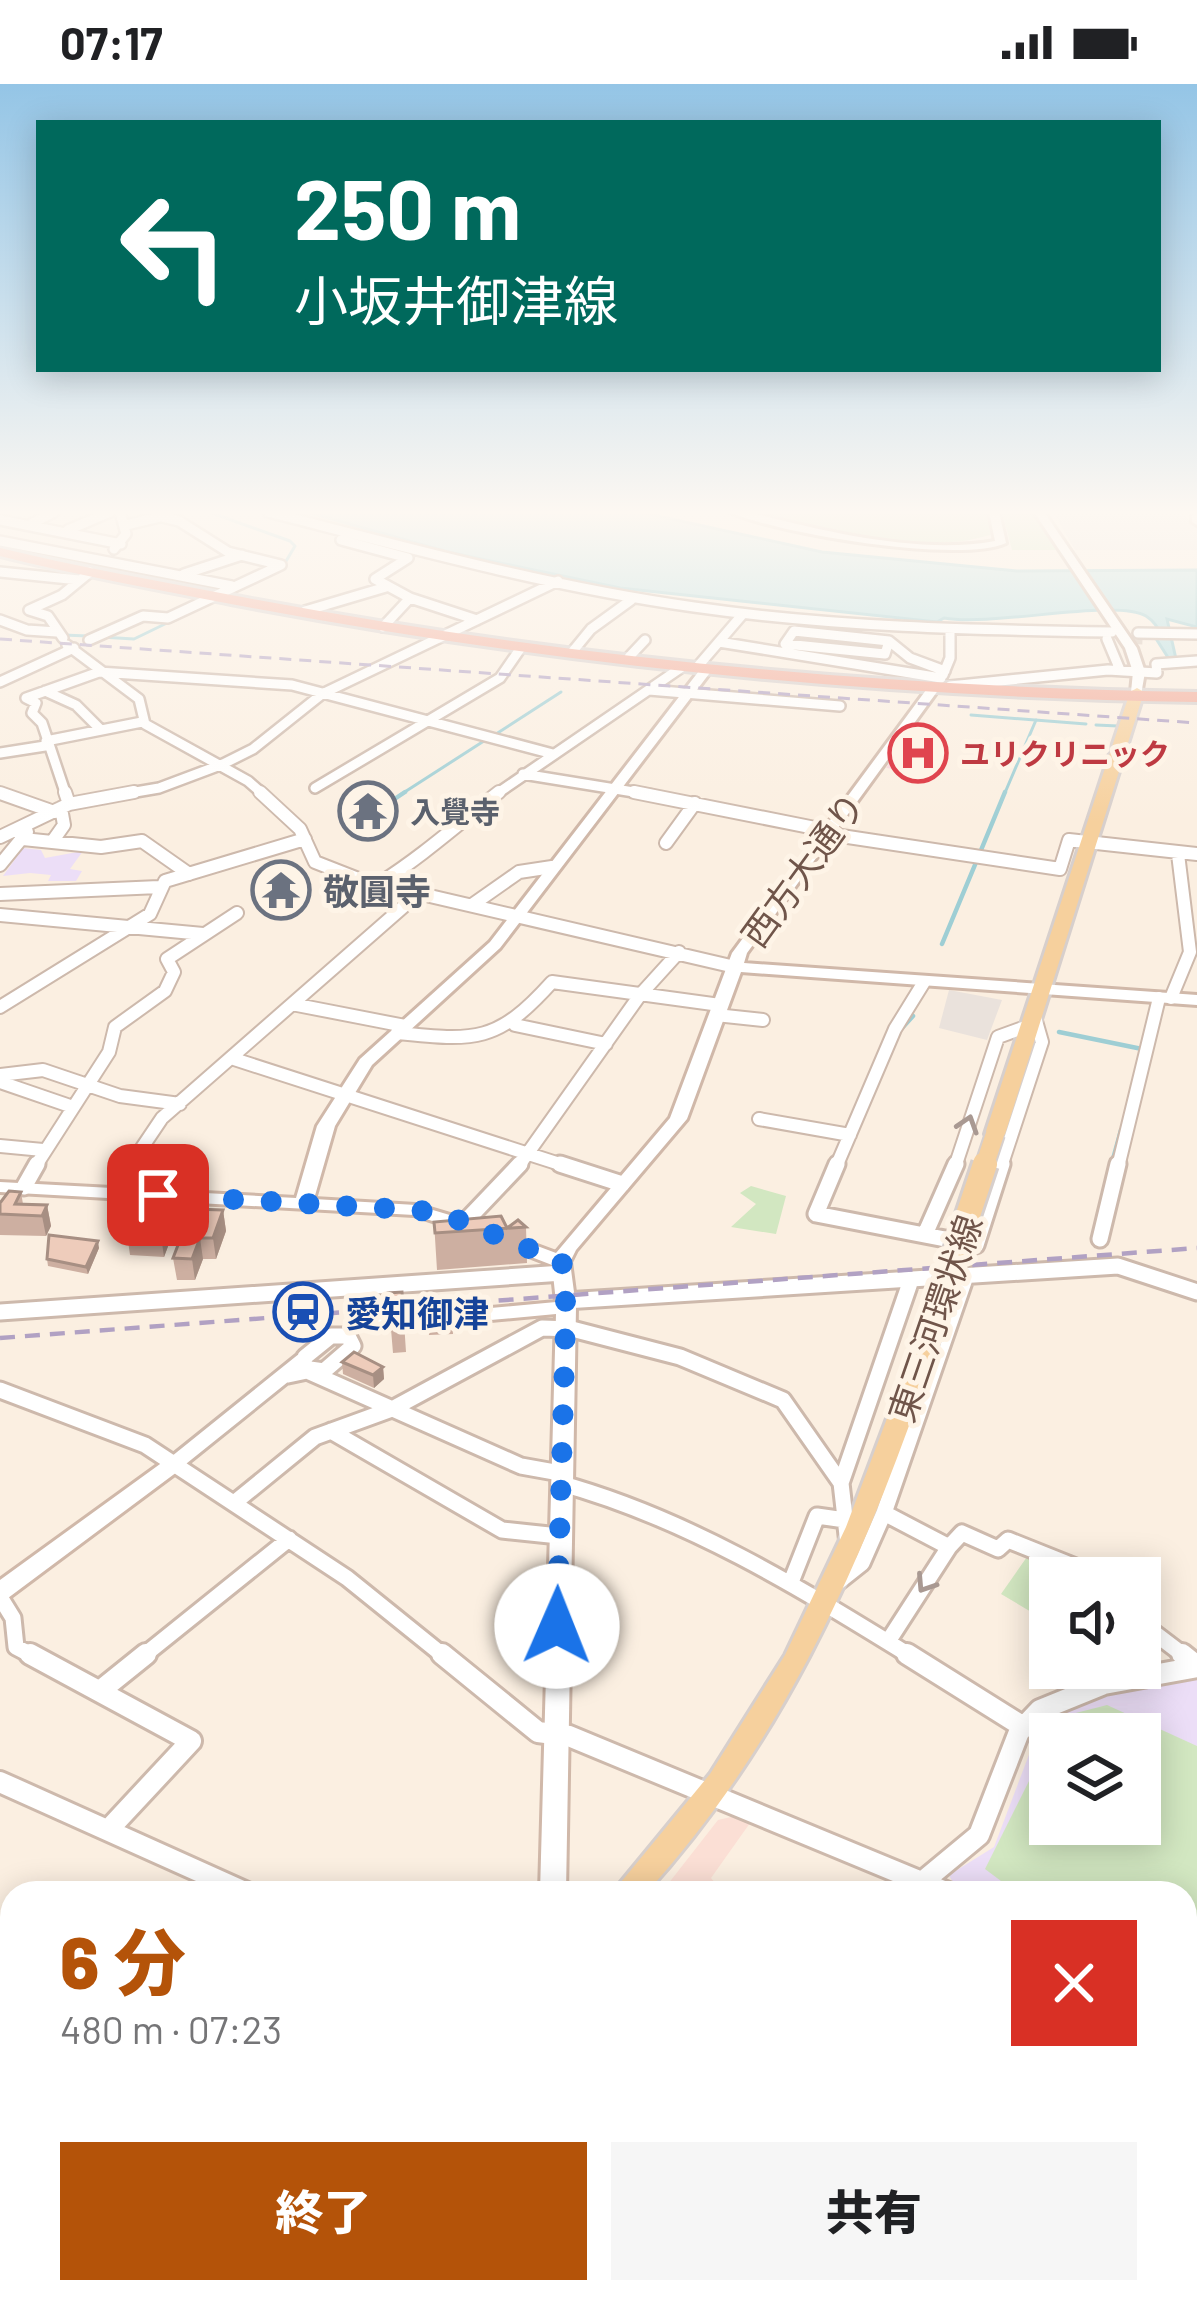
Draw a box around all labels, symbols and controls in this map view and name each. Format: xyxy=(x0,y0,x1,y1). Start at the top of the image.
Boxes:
text: 07:17 xyxy=(60,15,163,69)
text: 250 m xyxy=(294,156,521,257)
icon: left xyxy=(96,168,252,324)
text: 小坂井御津線 xyxy=(294,267,618,332)
hospital icon: ユリクリニック xyxy=(887,722,949,784)
place label: ユリクリニック xyxy=(960,735,1170,771)
temple icon: 入覺寺 xyxy=(337,780,399,842)
street label: 西方大通り xyxy=(732,784,872,954)
place label: 入覺寺 xyxy=(410,793,500,829)
temple icon: 敬圓寺 xyxy=(250,859,312,921)
place label: 敬圓寺 xyxy=(323,869,431,912)
one-way arrow xyxy=(954,1114,979,1135)
pin xyxy=(107,1144,209,1246)
icon: arrive xyxy=(125,1162,191,1228)
street label: 東三河環状線 xyxy=(879,1209,989,1427)
station icon: 愛知御津 xyxy=(272,1281,334,1343)
place label: 愛知御津 xyxy=(345,1291,489,1334)
map controls xyxy=(1029,1557,1161,1845)
button: sound xyxy=(1029,1557,1161,1689)
position arrow xyxy=(494,1563,620,1689)
one-way arrow xyxy=(917,1571,940,1593)
button: layers xyxy=(1029,1713,1161,1845)
text: 6 分 xyxy=(60,1917,186,2003)
button: close xyxy=(1011,1920,1137,2046)
text: 480 m · 07:23 xyxy=(60,2005,282,2052)
button: 終了 xyxy=(60,2142,587,2280)
button: 共有 xyxy=(611,2142,1137,2280)

